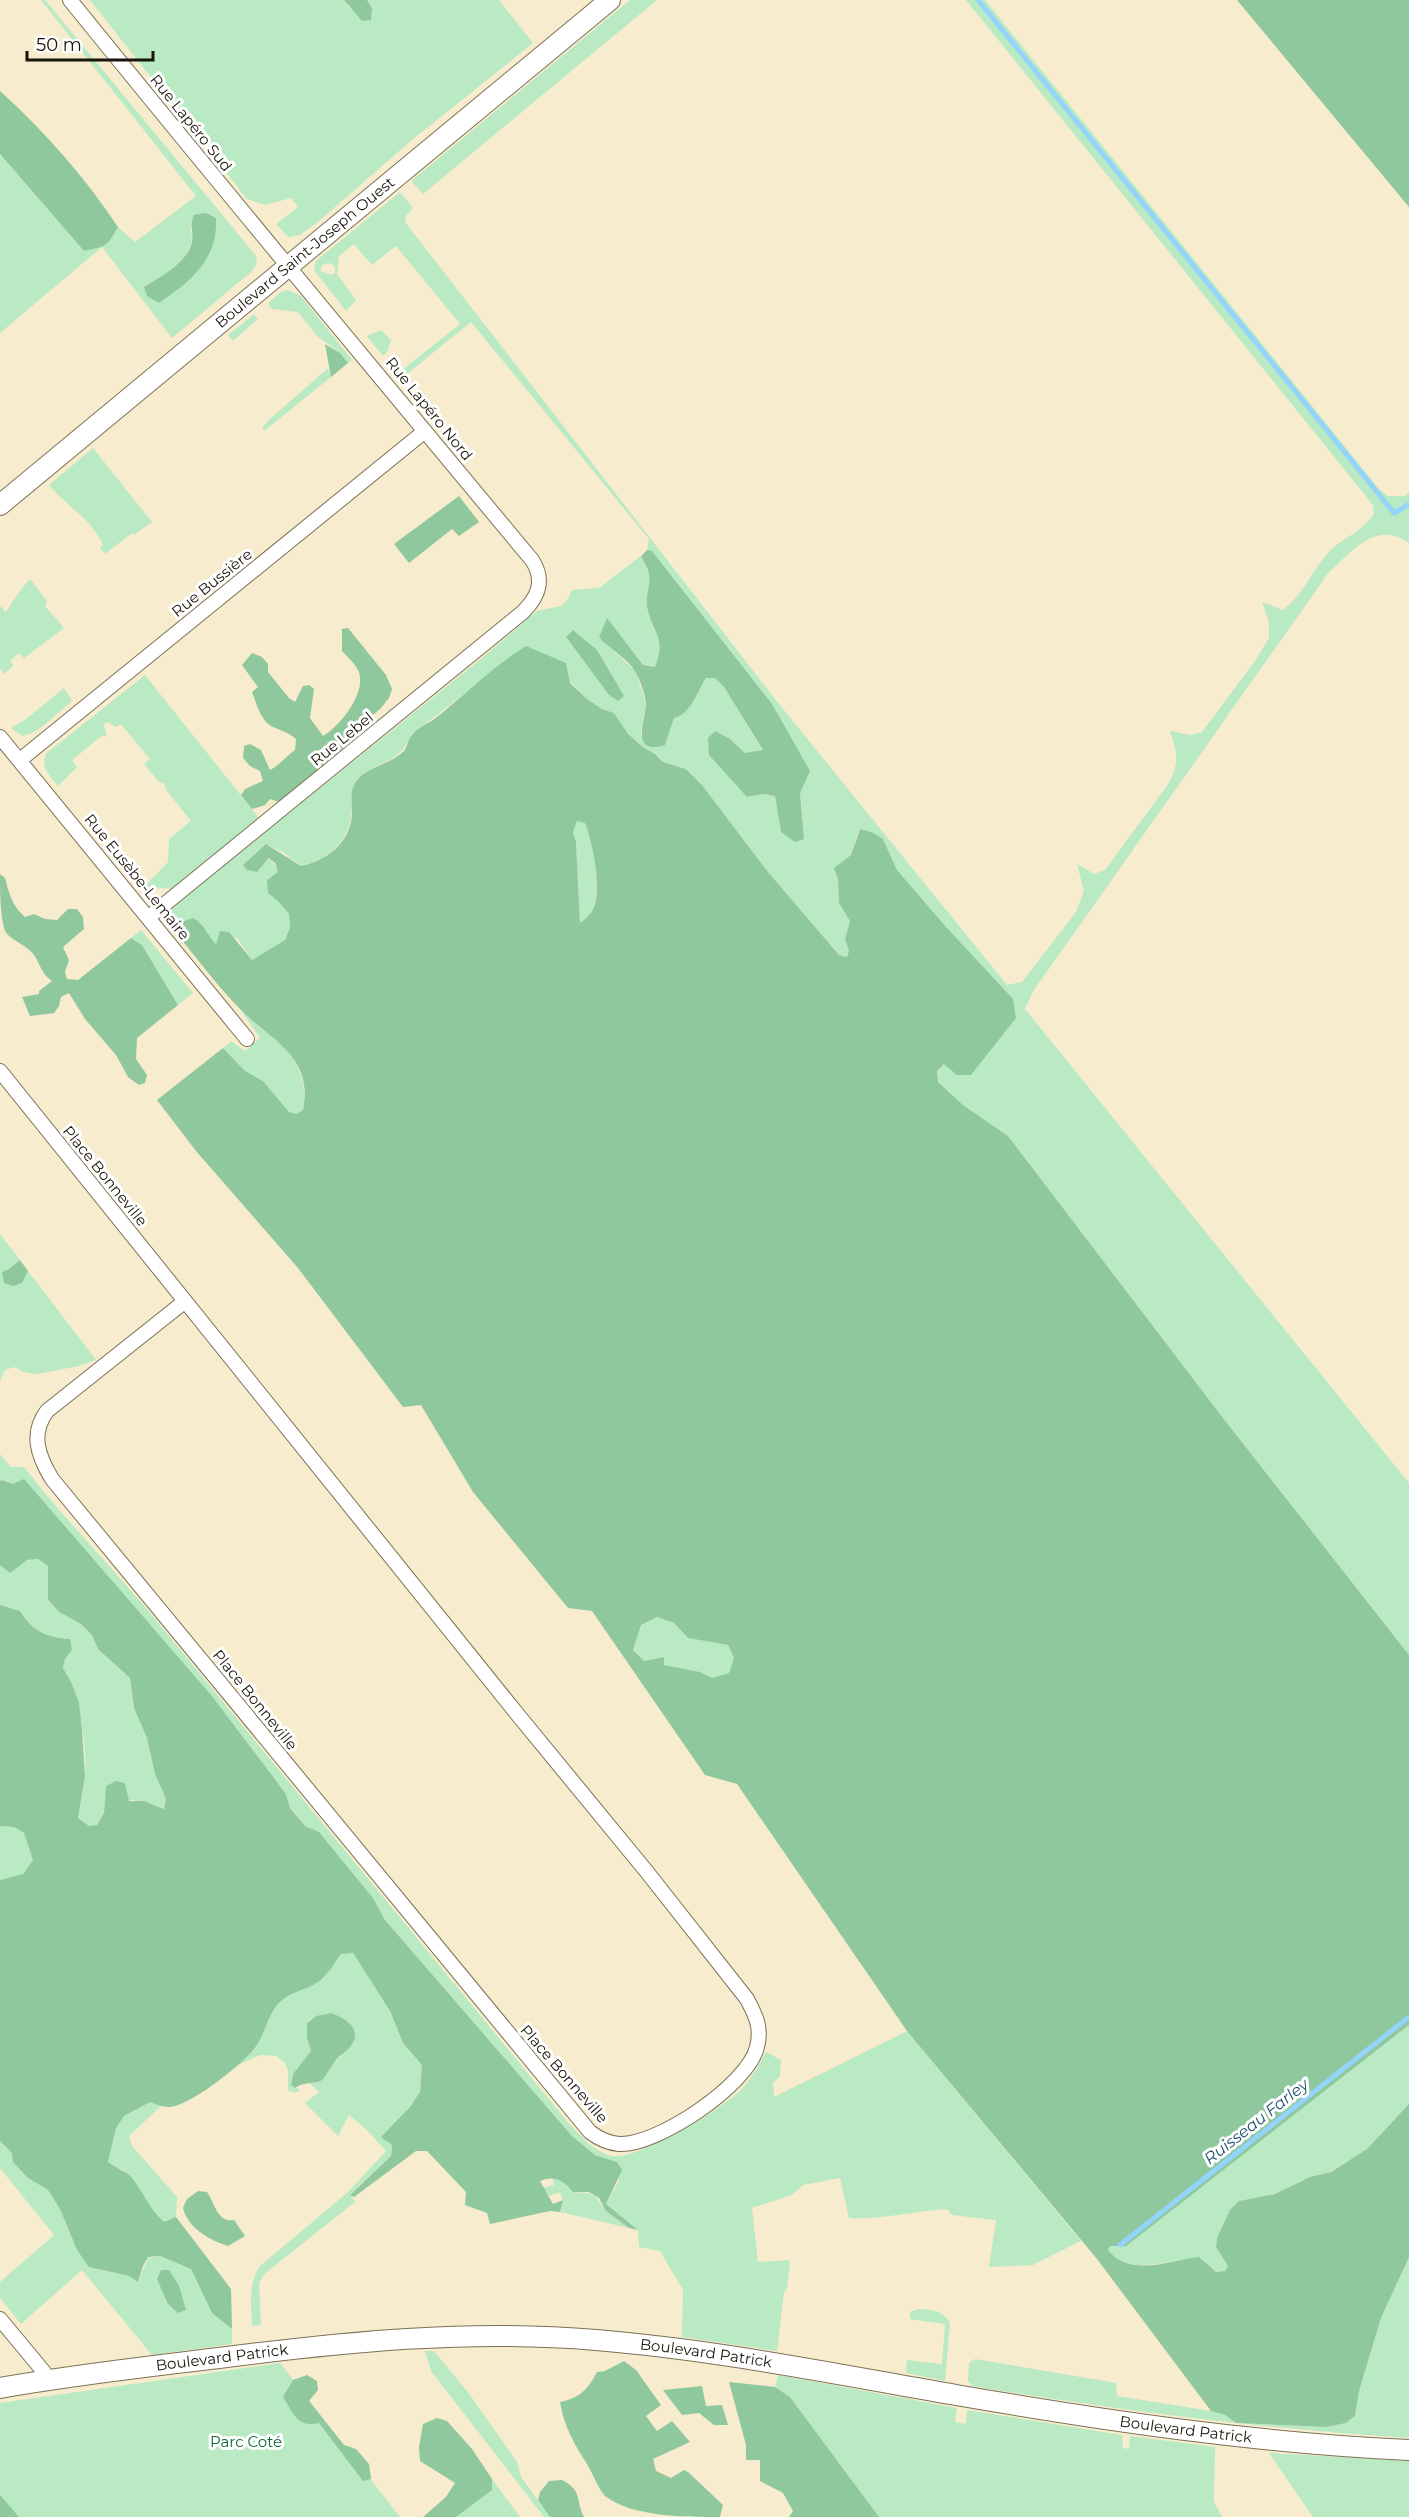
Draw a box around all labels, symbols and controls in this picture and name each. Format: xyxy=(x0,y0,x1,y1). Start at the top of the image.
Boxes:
scale bar xyxy=(27,24,153,62)
text: 50 m xyxy=(36,34,82,56)
street label: Rue Lapéro Sud xyxy=(146,70,236,175)
street label: Boulevard Saint-Joseph Ouest xyxy=(211,172,398,332)
street label: Rue Lapéro Nord xyxy=(382,353,477,464)
street label: Rue Bussière xyxy=(168,544,256,621)
street label: Rue Lebel xyxy=(307,708,377,770)
street label: Rue Eusèbe-Lemaire xyxy=(81,810,194,944)
street label: Place Bonneville xyxy=(59,1121,152,1230)
street label: Place Bonneville xyxy=(209,1645,302,1754)
street label: Place Bonneville xyxy=(516,2021,612,2127)
water label: Ruisseau Farley xyxy=(1200,2074,1313,2168)
street label: Boulevard Patrick xyxy=(639,2334,773,2372)
street label: Boulevard Patrick xyxy=(155,2340,289,2375)
street label: Boulevard Patrick xyxy=(1118,2411,1253,2447)
park label: Parc Coté xyxy=(210,2432,282,2451)

